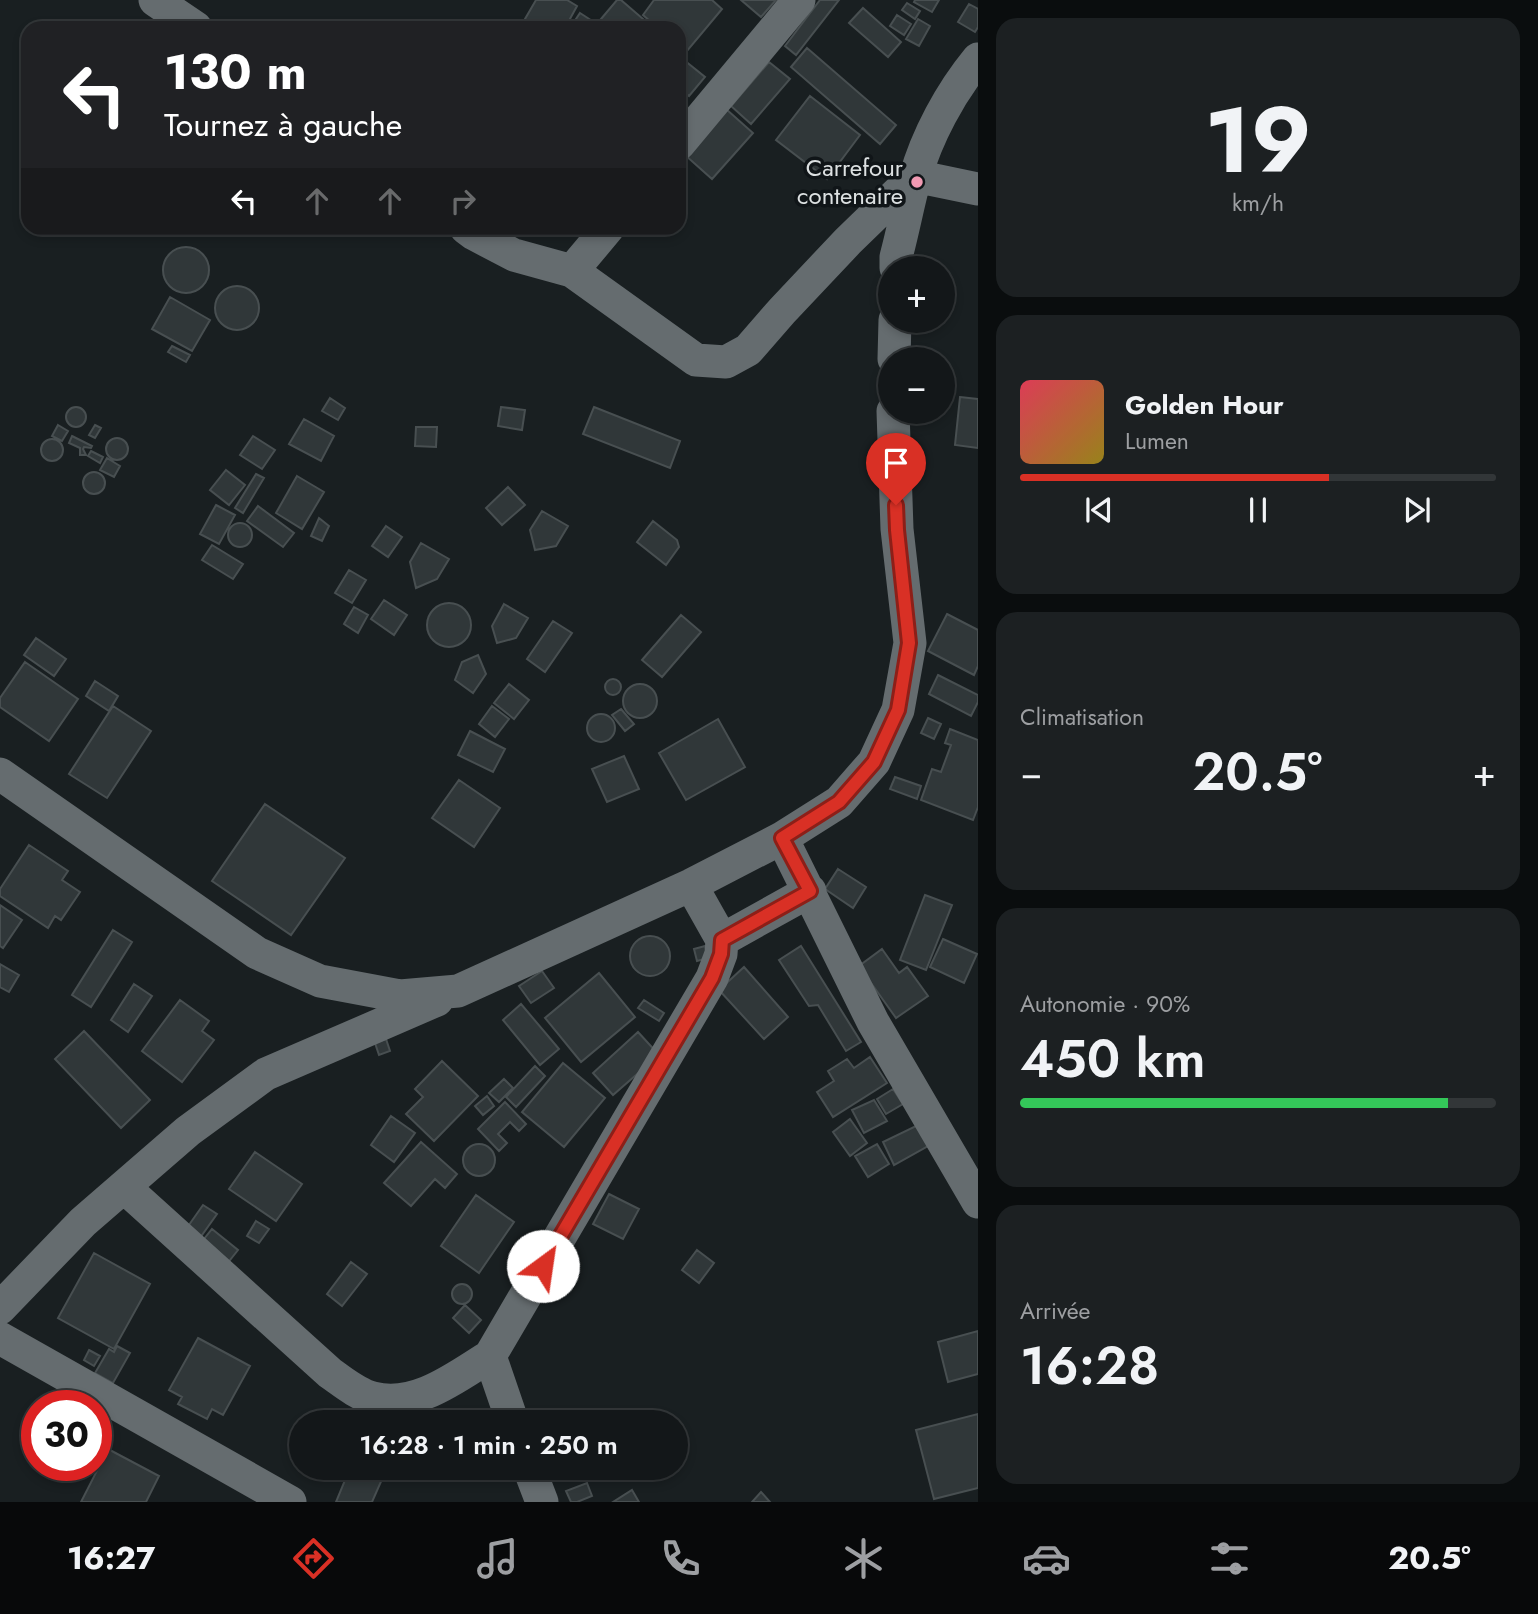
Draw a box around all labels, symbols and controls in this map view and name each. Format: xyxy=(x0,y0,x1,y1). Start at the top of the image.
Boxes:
text: 130 m xyxy=(164,37,307,107)
icon: left xyxy=(49,49,140,140)
text: 19 xyxy=(1204,75,1312,206)
text: Tournez à gauche xyxy=(164,102,402,148)
place label: Carrefour contenaire xyxy=(797,150,904,213)
marker: Carrefour contenaire xyxy=(909,174,925,190)
icon: left xyxy=(225,182,263,220)
icon: ahead xyxy=(298,182,336,220)
icon: ahead xyxy=(371,182,409,220)
icon: right xyxy=(444,182,482,220)
text: km/h xyxy=(1232,186,1284,220)
map controls xyxy=(878,256,955,424)
button: + xyxy=(878,256,955,333)
button: − xyxy=(878,347,955,424)
text: Golden Hour xyxy=(1125,386,1284,424)
text: Lumen xyxy=(1125,424,1189,458)
pin xyxy=(866,433,926,505)
icon: arrive xyxy=(877,444,915,482)
icon: previous xyxy=(1080,491,1118,529)
icon: pause xyxy=(1239,491,1277,529)
icon: next xyxy=(1398,491,1436,529)
text: Climatisation xyxy=(1020,700,1144,734)
text: 20.5° xyxy=(1193,734,1322,810)
text: − xyxy=(1020,745,1042,800)
text: + xyxy=(1473,745,1496,800)
text: Autonomie · 90% xyxy=(1020,987,1190,1021)
text: 450 km xyxy=(1020,1021,1205,1097)
position arrow xyxy=(506,1229,580,1303)
text: Arrivée xyxy=(1020,1294,1090,1328)
text: 16:28 xyxy=(1020,1328,1159,1404)
speed limit sign: 30 xyxy=(21,1390,112,1481)
text: 16:28 · 1 min · 250 m xyxy=(359,1426,618,1464)
icon: directions xyxy=(289,1534,338,1583)
icon: music xyxy=(473,1534,522,1583)
icon: phone xyxy=(656,1534,705,1583)
icon: climate xyxy=(839,1534,888,1583)
icon: car xyxy=(1022,1534,1071,1583)
icon: filters xyxy=(1205,1534,1254,1583)
text: 16:27 xyxy=(67,1535,155,1581)
text: 20.5° xyxy=(1388,1535,1471,1581)

